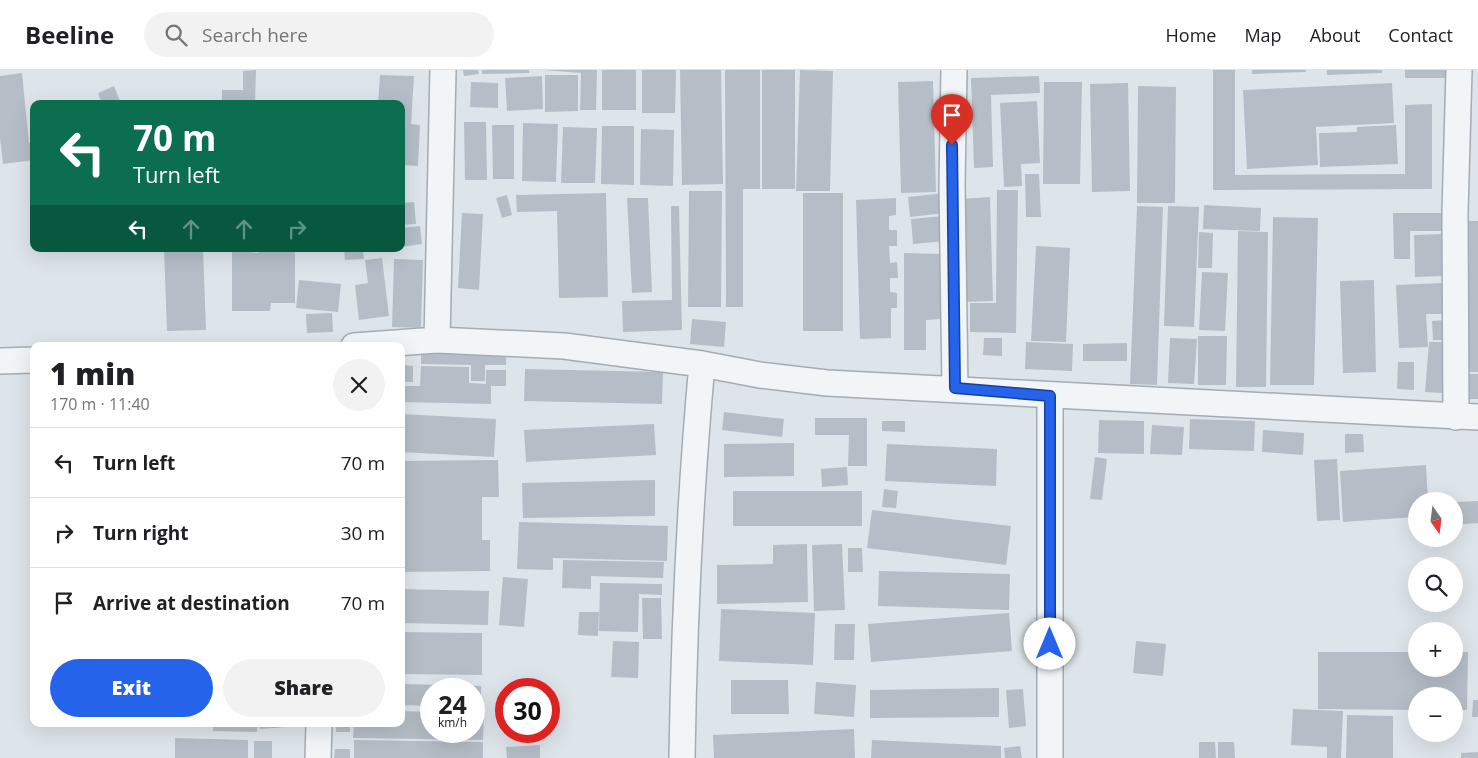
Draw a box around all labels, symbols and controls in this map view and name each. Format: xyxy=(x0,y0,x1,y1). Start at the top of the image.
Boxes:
search box xyxy=(144,12,494,57)
text: Beeline xyxy=(25,18,114,51)
icon: search xyxy=(162,21,190,49)
text: Search here xyxy=(202,22,308,48)
text: Home xyxy=(1166,23,1216,47)
text: Map xyxy=(1244,23,1282,47)
text: About xyxy=(1310,23,1360,47)
text: Contact xyxy=(1388,23,1453,47)
pin xyxy=(931,94,973,145)
icon: arrive xyxy=(938,101,966,129)
text: 70 m xyxy=(133,114,216,161)
icon: left xyxy=(50,120,115,185)
text: Turn left xyxy=(133,159,220,189)
icon: left xyxy=(124,215,152,243)
icon: ahead xyxy=(177,215,205,243)
icon: ahead xyxy=(230,215,258,243)
icon: right xyxy=(283,215,311,243)
text: 1 min xyxy=(50,353,135,394)
button: close xyxy=(333,359,385,411)
text: 170 m · 11:40 xyxy=(50,393,150,415)
icon: left xyxy=(50,449,78,477)
text: Turn left xyxy=(93,450,175,476)
text: 70 m xyxy=(341,450,385,476)
north arrow xyxy=(1408,492,1462,548)
map controls xyxy=(1408,492,1463,742)
icon: right xyxy=(50,519,78,547)
text: Turn right xyxy=(93,520,188,546)
text: 30 m xyxy=(341,520,385,546)
button: search xyxy=(1408,557,1463,612)
icon: arrive xyxy=(50,589,78,617)
text: Arrive at destination xyxy=(93,590,290,616)
text: 70 m xyxy=(341,590,385,616)
position arrow xyxy=(1023,617,1075,669)
button: + xyxy=(1408,622,1463,677)
button: Exit xyxy=(50,659,213,717)
button: Share xyxy=(223,659,385,717)
speed limit sign: 30 xyxy=(495,678,560,743)
text: 24 xyxy=(438,687,467,721)
button: − xyxy=(1408,687,1463,742)
text: km/h xyxy=(438,714,467,731)

